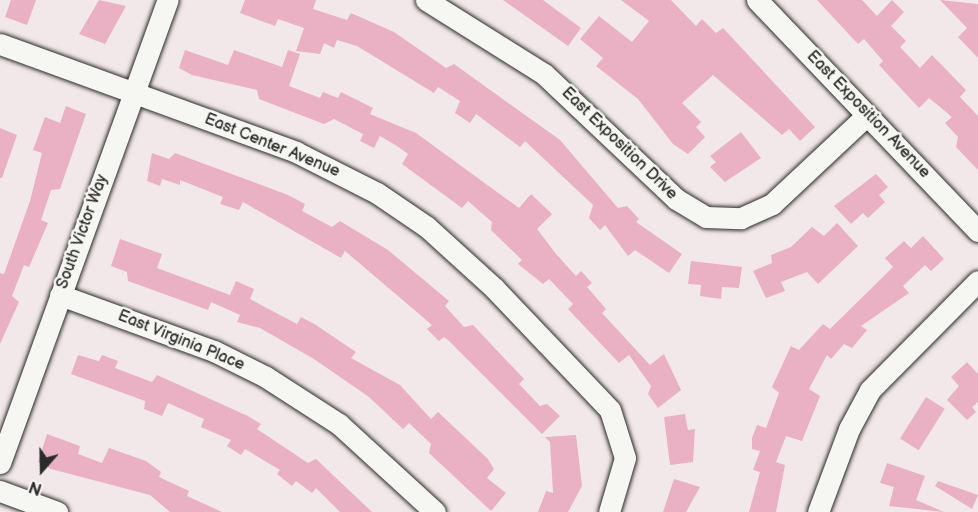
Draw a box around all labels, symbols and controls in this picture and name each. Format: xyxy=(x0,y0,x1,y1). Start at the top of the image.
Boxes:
street label: East Exposition Avenue xyxy=(802,47,934,183)
street label: East Exposition Drive xyxy=(557,84,681,204)
street label: East Center Avenue xyxy=(201,110,343,182)
street label: South Victor Way xyxy=(53,172,113,292)
street label: East Virginia Place xyxy=(115,307,247,375)
north arrow xyxy=(12,440,72,500)
text: N xyxy=(27,476,45,498)

